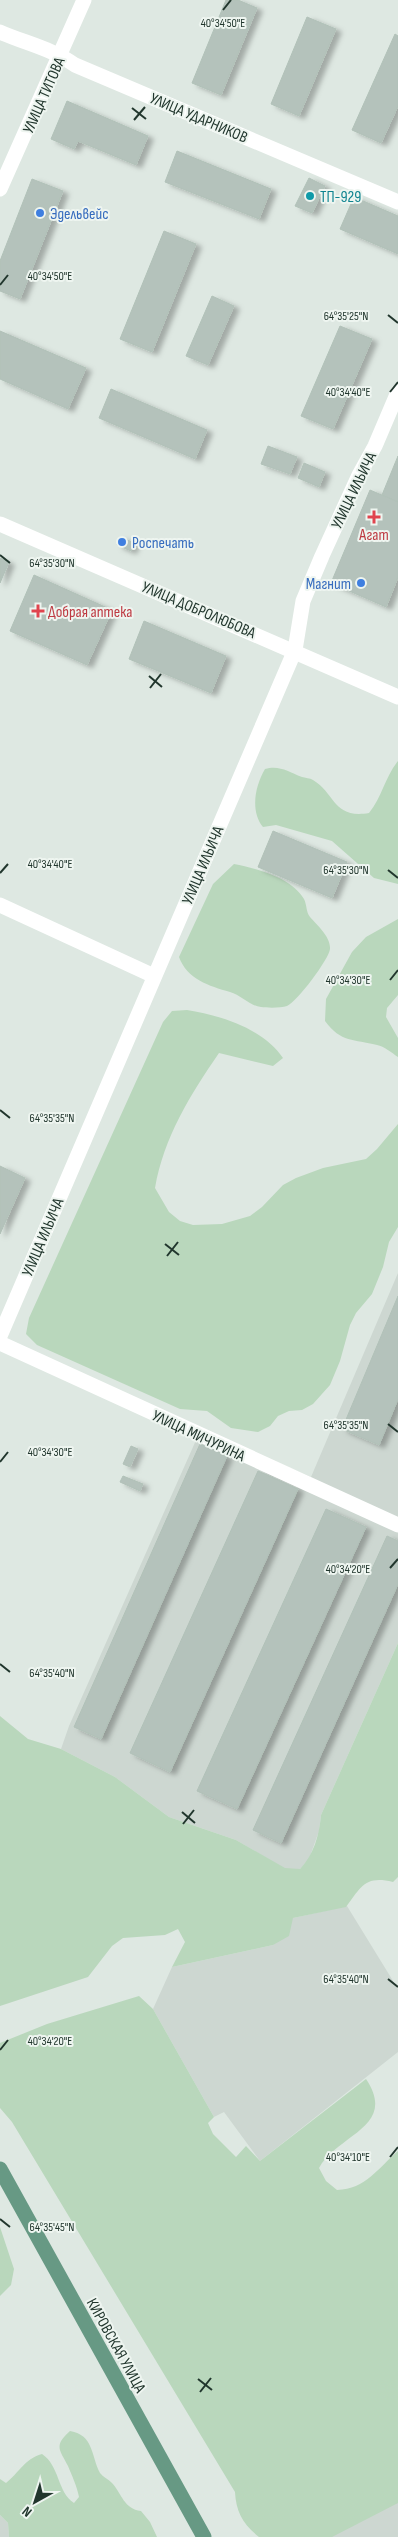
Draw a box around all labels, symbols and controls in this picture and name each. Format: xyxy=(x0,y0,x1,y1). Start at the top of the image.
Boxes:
text: 40°34'50"E xyxy=(201,16,245,31)
street label: УЛИЦА ТИТОВА xyxy=(19,54,70,137)
street label: УЛИЦА УДАРНИКОВ xyxy=(147,89,250,148)
place label: ТП-929 xyxy=(320,188,361,207)
marker: ТП-929 xyxy=(304,190,316,202)
place label: Эдельвейс xyxy=(50,205,109,224)
marker: Эдельвейс xyxy=(34,207,46,219)
text: 40°34'50"E xyxy=(28,269,72,284)
text: 64°35'25"N xyxy=(324,309,368,324)
text: 40°34'40"E xyxy=(326,385,370,400)
street label: УЛИЦА ИЛЬИЧА xyxy=(328,449,381,532)
marker: Агат xyxy=(368,511,380,523)
place label: Агат xyxy=(358,526,389,545)
place label: Роспечать xyxy=(132,534,194,553)
marker: Роспечать xyxy=(116,536,128,548)
text: 64°35'30"N xyxy=(29,556,75,571)
place label: Магнит xyxy=(306,575,351,594)
marker: Магнит xyxy=(355,577,367,589)
street label: УЛИЦА ДОБРОЛЮБОВА xyxy=(139,578,258,643)
place label: Добрая аптека xyxy=(48,603,132,622)
marker: Добрая аптека xyxy=(32,605,44,617)
street label: УЛИЦА ИЛЬИЧА xyxy=(178,823,228,908)
text: 40°34'40"E xyxy=(28,857,72,872)
text: 64°35'30"N xyxy=(323,863,369,878)
text: 40°34'30"E xyxy=(326,973,370,988)
text: 64°35'35"N xyxy=(30,1111,74,1126)
street label: УЛИЦА ИЛЬИЧА xyxy=(18,1195,68,1280)
street label: УЛИЦА МИЧУРИНА xyxy=(149,1406,248,1466)
text: 64°35'35"N xyxy=(324,1418,368,1433)
text: 40°34'30"E xyxy=(28,1445,72,1460)
text: 40°34'20"E xyxy=(326,1562,370,1577)
text: 64°35'40"N xyxy=(29,1666,75,1681)
text: 64°35'40"N xyxy=(323,1972,369,1987)
text: 40°34'20"E xyxy=(28,2034,72,2049)
text: 40°34'10"E xyxy=(326,2150,370,2165)
text: 64°35'45"N xyxy=(30,2220,74,2235)
street label: КИРОВСКАЯ УЛИЦА xyxy=(82,2295,149,2396)
north arrow xyxy=(10,2477,60,2527)
text: N xyxy=(19,2503,35,2521)

